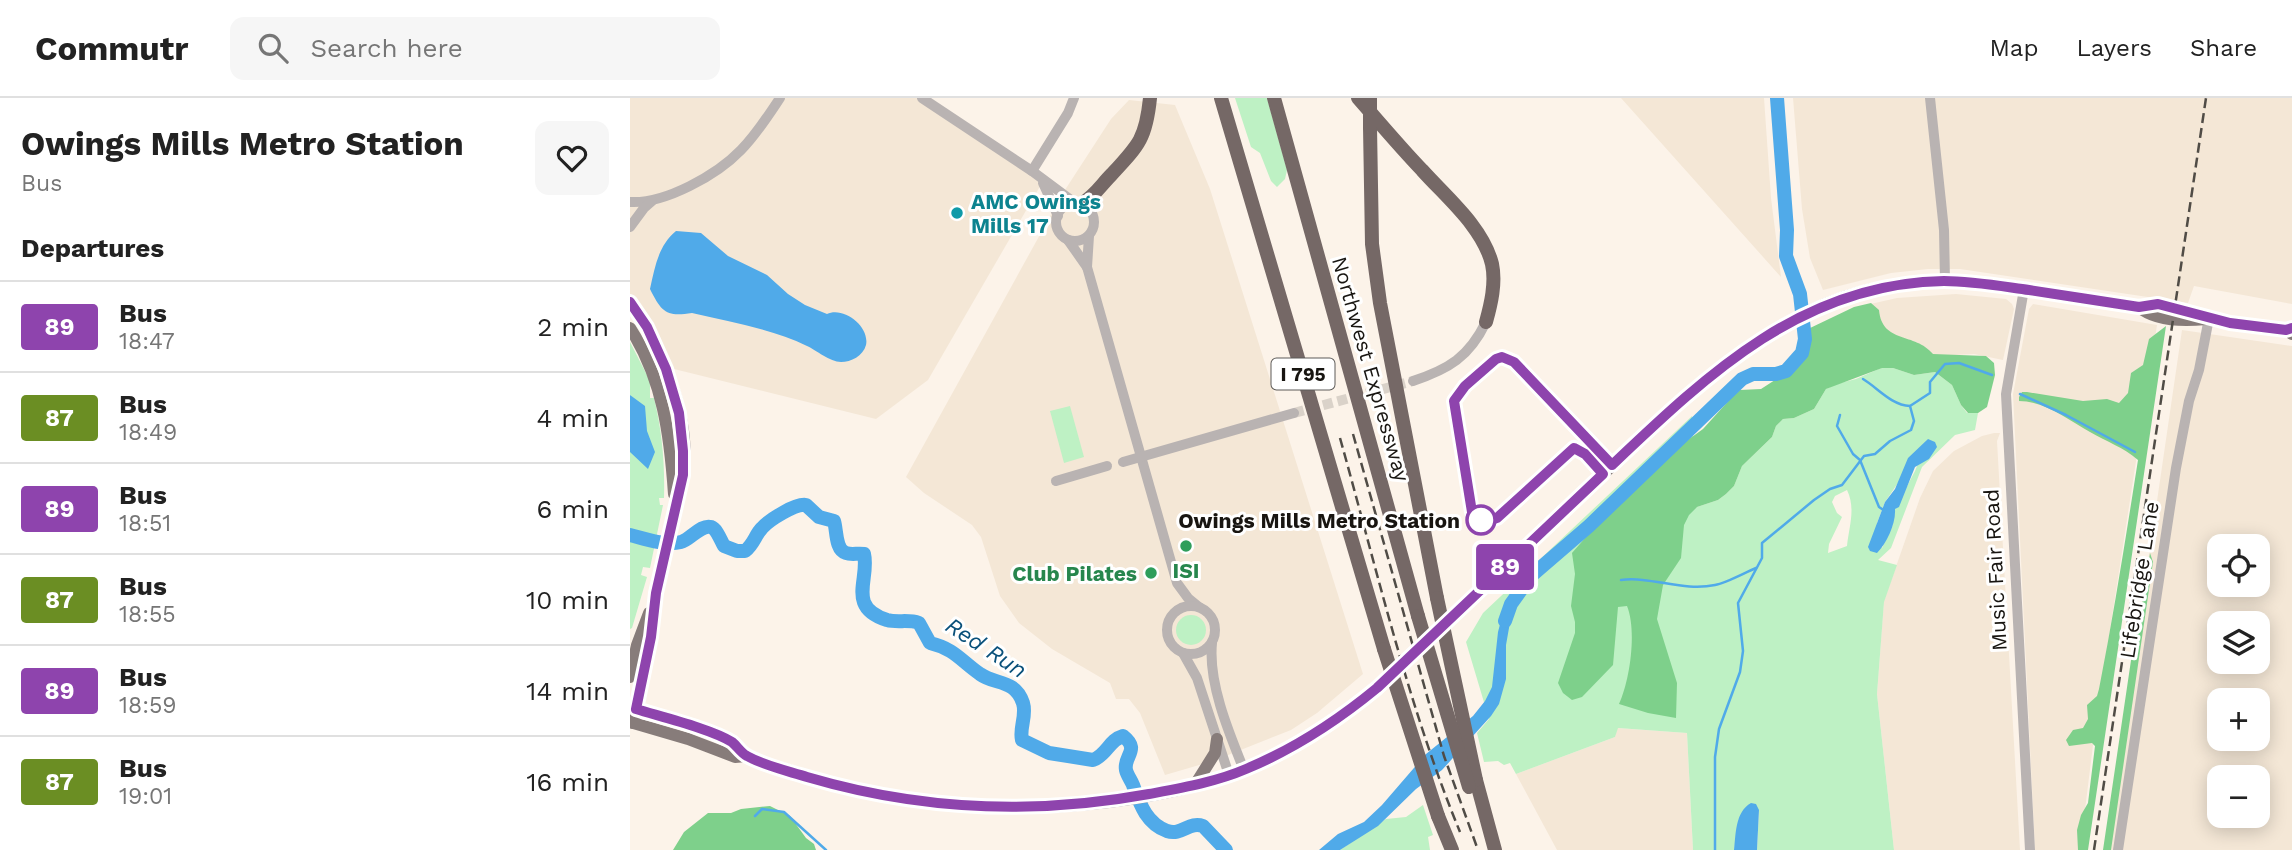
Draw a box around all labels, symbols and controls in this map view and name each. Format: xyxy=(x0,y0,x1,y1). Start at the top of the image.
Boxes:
search box xyxy=(230,17,720,80)
text: Commutr xyxy=(35,29,188,68)
icon: search xyxy=(254,29,292,67)
text: Search here xyxy=(310,33,463,63)
text: Map xyxy=(1990,34,2038,62)
text: Layers xyxy=(2076,34,2152,62)
text: Share xyxy=(2190,34,2257,62)
button: heart xyxy=(535,121,609,195)
text: Owings Mills Metro Station xyxy=(21,124,464,163)
text: Bus xyxy=(21,170,62,197)
place label: AMC Owings Mills 17 xyxy=(971,189,1101,238)
marker: AMC Owings Mills 17 xyxy=(949,205,965,221)
text: Departures xyxy=(21,233,164,263)
street label: Northwest Expressway xyxy=(1327,254,1415,485)
text: Bus xyxy=(119,298,167,328)
text: 2 min xyxy=(537,312,609,342)
text: 89 xyxy=(45,313,74,341)
text: 18:47 xyxy=(119,328,175,355)
road number: I 795 xyxy=(1272,358,1334,390)
text: Bus xyxy=(119,389,167,419)
text: 4 min xyxy=(536,403,609,433)
text: 87 xyxy=(45,404,74,432)
text: 18:49 xyxy=(119,419,177,446)
text: Bus xyxy=(119,480,167,510)
street label: Music Fair Road xyxy=(1978,488,2012,652)
text: 6 min xyxy=(537,494,609,524)
text: 89 xyxy=(45,495,74,523)
street label: Lifebridge Lane xyxy=(2114,500,2164,660)
marker: Owings Mills Metro Station xyxy=(1466,505,1496,535)
place label: Owings Mills Metro Station xyxy=(1178,508,1460,533)
text: 18:51 xyxy=(119,510,171,537)
map controls xyxy=(2207,534,2270,828)
button: locate xyxy=(2207,534,2270,597)
marker: ISI xyxy=(1178,538,1194,554)
line badge: 89 xyxy=(1474,544,1536,590)
text: 89 xyxy=(1490,553,1520,581)
place label: ISI xyxy=(1173,558,1199,583)
place label: Club Pilates xyxy=(1012,561,1137,586)
marker: Club Pilates xyxy=(1143,565,1159,581)
text: Bus xyxy=(119,571,167,601)
text: 10 min xyxy=(526,585,609,615)
text: 87 xyxy=(45,586,74,614)
text: 18:55 xyxy=(119,601,176,628)
button: layers xyxy=(2207,611,2270,674)
water label: Red Run xyxy=(940,612,1032,684)
text: Bus xyxy=(119,662,167,692)
text: 14 min xyxy=(526,676,609,706)
text: 89 xyxy=(45,677,74,705)
button: + xyxy=(2207,688,2270,751)
text: 18:59 xyxy=(119,692,177,719)
text: Bus xyxy=(119,753,167,783)
button: − xyxy=(2207,765,2270,828)
text: 16 min xyxy=(526,767,609,797)
text: 87 xyxy=(45,768,74,796)
text: 19:01 xyxy=(119,783,172,810)

